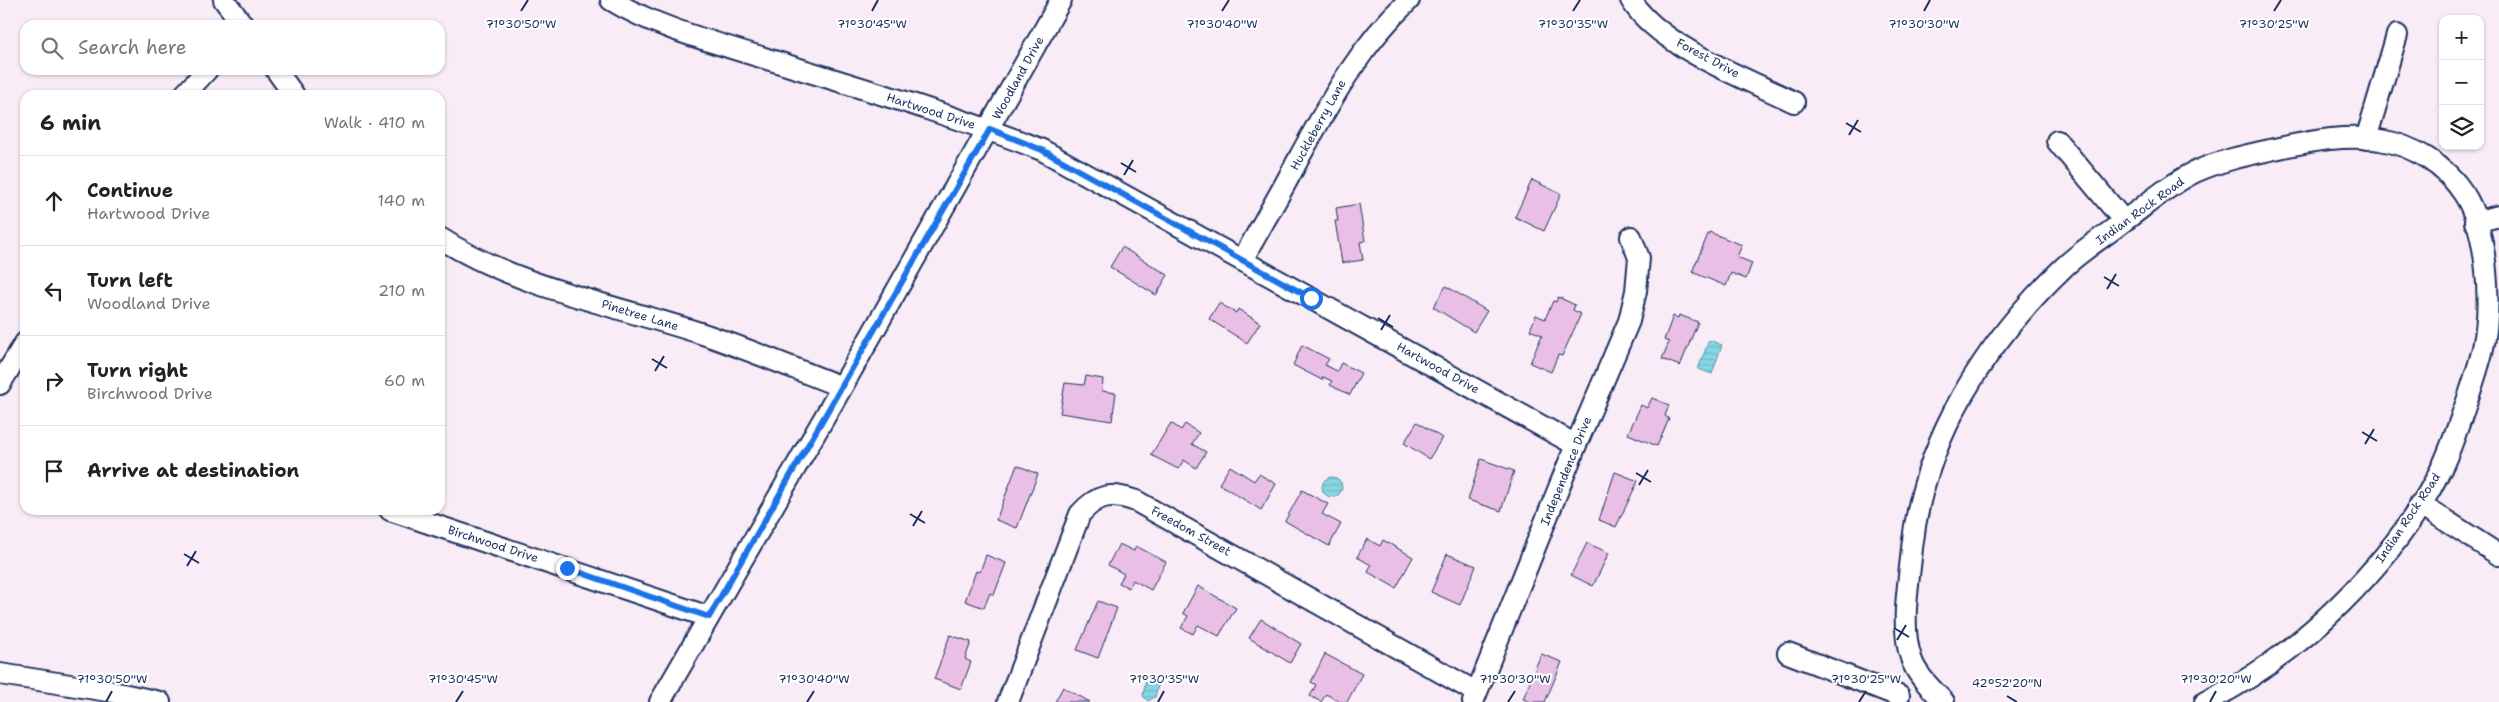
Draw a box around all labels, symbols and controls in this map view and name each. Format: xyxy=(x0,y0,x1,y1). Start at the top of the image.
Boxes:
map controls xyxy=(2439,15,2484,150)
button: + xyxy=(2439,15,2484,60)
text: 71°30'50"W xyxy=(485,16,557,32)
text: 71°30'45"W xyxy=(837,16,907,32)
text: 71°30'40"W xyxy=(1186,16,1258,32)
text: 71°30'35"W xyxy=(1538,16,1608,32)
text: 71°30'30"W xyxy=(1888,16,1960,32)
text: 71°30'25"W xyxy=(2239,16,2309,32)
search box xyxy=(20,20,445,75)
street label: Woodland Drive xyxy=(989,33,1048,122)
icon: search xyxy=(38,34,66,62)
text: Search here xyxy=(78,35,187,60)
street label: Forest Drive xyxy=(1674,35,1743,81)
button: − xyxy=(2439,60,2484,105)
street label: Huckleberry Lane xyxy=(1286,77,1350,173)
street label: Hartwood Drive xyxy=(885,89,978,133)
button: layers xyxy=(2439,105,2484,150)
text: 6 min xyxy=(40,109,101,137)
text: Walk · 410 m xyxy=(324,112,425,133)
street label: Indian Rock Road xyxy=(2093,173,2188,248)
text: Continue xyxy=(87,178,173,203)
icon: ahead xyxy=(40,187,68,215)
text: 140 m xyxy=(378,190,425,211)
text: Hartwood Drive xyxy=(87,203,210,224)
text: Turn left xyxy=(87,268,173,293)
icon: left xyxy=(40,277,68,305)
text: 210 m xyxy=(378,280,425,301)
route start xyxy=(1300,287,1323,310)
text: Woodland Drive xyxy=(87,293,211,314)
street label: Pinetree Lane xyxy=(600,296,681,334)
street label: Hartwood Drive xyxy=(1394,339,1482,397)
text: Turn right xyxy=(87,358,188,383)
icon: right xyxy=(40,367,68,395)
text: 60 m xyxy=(384,370,425,391)
text: Birchwood Drive xyxy=(87,383,213,404)
street label: Independence Drive xyxy=(1537,414,1595,528)
icon: arrive xyxy=(40,457,68,485)
text: Arrive at destination xyxy=(87,458,299,483)
street label: Indian Rock Road xyxy=(2372,470,2444,566)
street label: Freedom Street xyxy=(1148,502,1234,560)
street label: Birchwood Drive xyxy=(446,522,541,566)
route end xyxy=(556,557,579,580)
text: 71°30'50"W xyxy=(76,671,148,687)
text: 71°30'45"W xyxy=(428,671,498,687)
text: 71°30'40"W xyxy=(778,671,850,687)
text: 71°30'35"W xyxy=(1129,671,1199,687)
text: 71°30'30"W xyxy=(1479,671,1551,687)
text: 71°30'25"W xyxy=(1831,671,1901,687)
text: 71°30'20"W xyxy=(2180,671,2252,687)
text: 42°52'20"N xyxy=(1972,675,2042,691)

